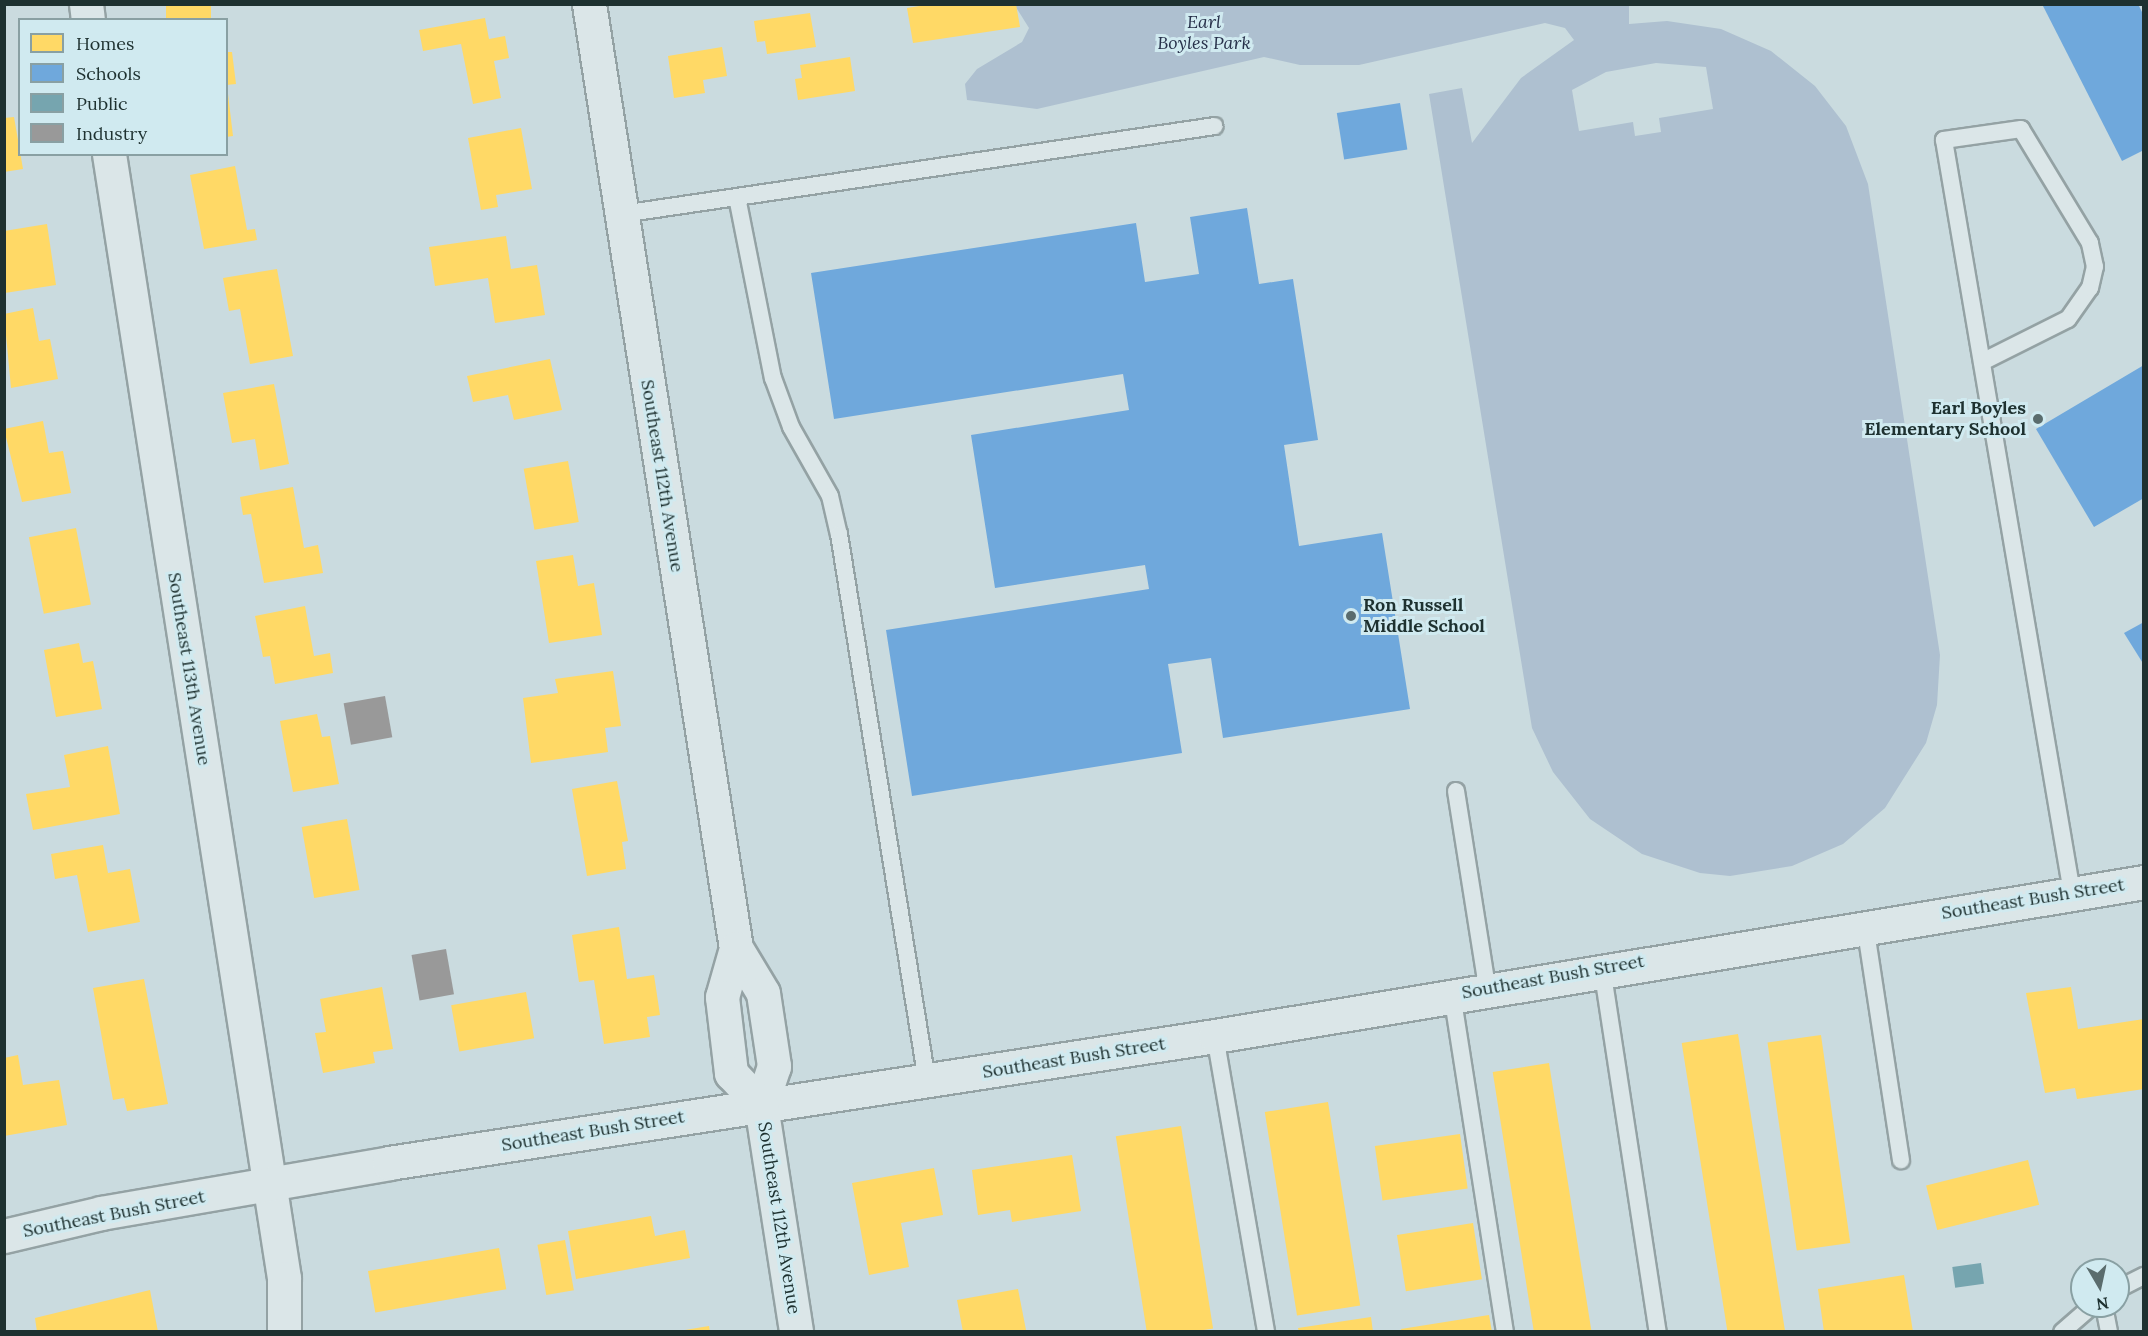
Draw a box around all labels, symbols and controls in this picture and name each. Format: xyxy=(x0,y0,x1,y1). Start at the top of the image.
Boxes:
park label: Earl Boyles Park xyxy=(1157,12,1251,54)
legend xyxy=(18,18,228,156)
text: Homes xyxy=(76,32,134,55)
text: Schools xyxy=(76,62,141,85)
text: Public xyxy=(76,92,128,115)
text: Industry xyxy=(76,122,147,145)
street label: Southeast 112th Avenue xyxy=(636,378,688,574)
place label: Earl Boyles Elementary School xyxy=(1864,398,2026,440)
marker: Earl Boyles Elementary School xyxy=(2031,412,2045,426)
street label: Southeast 113th Avenue xyxy=(163,571,215,767)
place label: Ron Russell Middle School xyxy=(1363,595,1485,638)
marker: Ron Russell Middle School xyxy=(1344,609,1358,623)
street label: Southeast Bush Street xyxy=(1940,874,2126,924)
street label: Southeast Bush Street xyxy=(1460,950,1646,1004)
street label: Southeast Bush Street xyxy=(981,1033,1167,1083)
street label: Southeast Bush Street xyxy=(500,1106,686,1156)
street label: Southeast 112th Avenue xyxy=(753,1120,805,1316)
street label: Southeast Bush Street xyxy=(21,1186,207,1242)
north arrow xyxy=(2070,1258,2130,1318)
text: N xyxy=(2095,1293,2110,1315)

